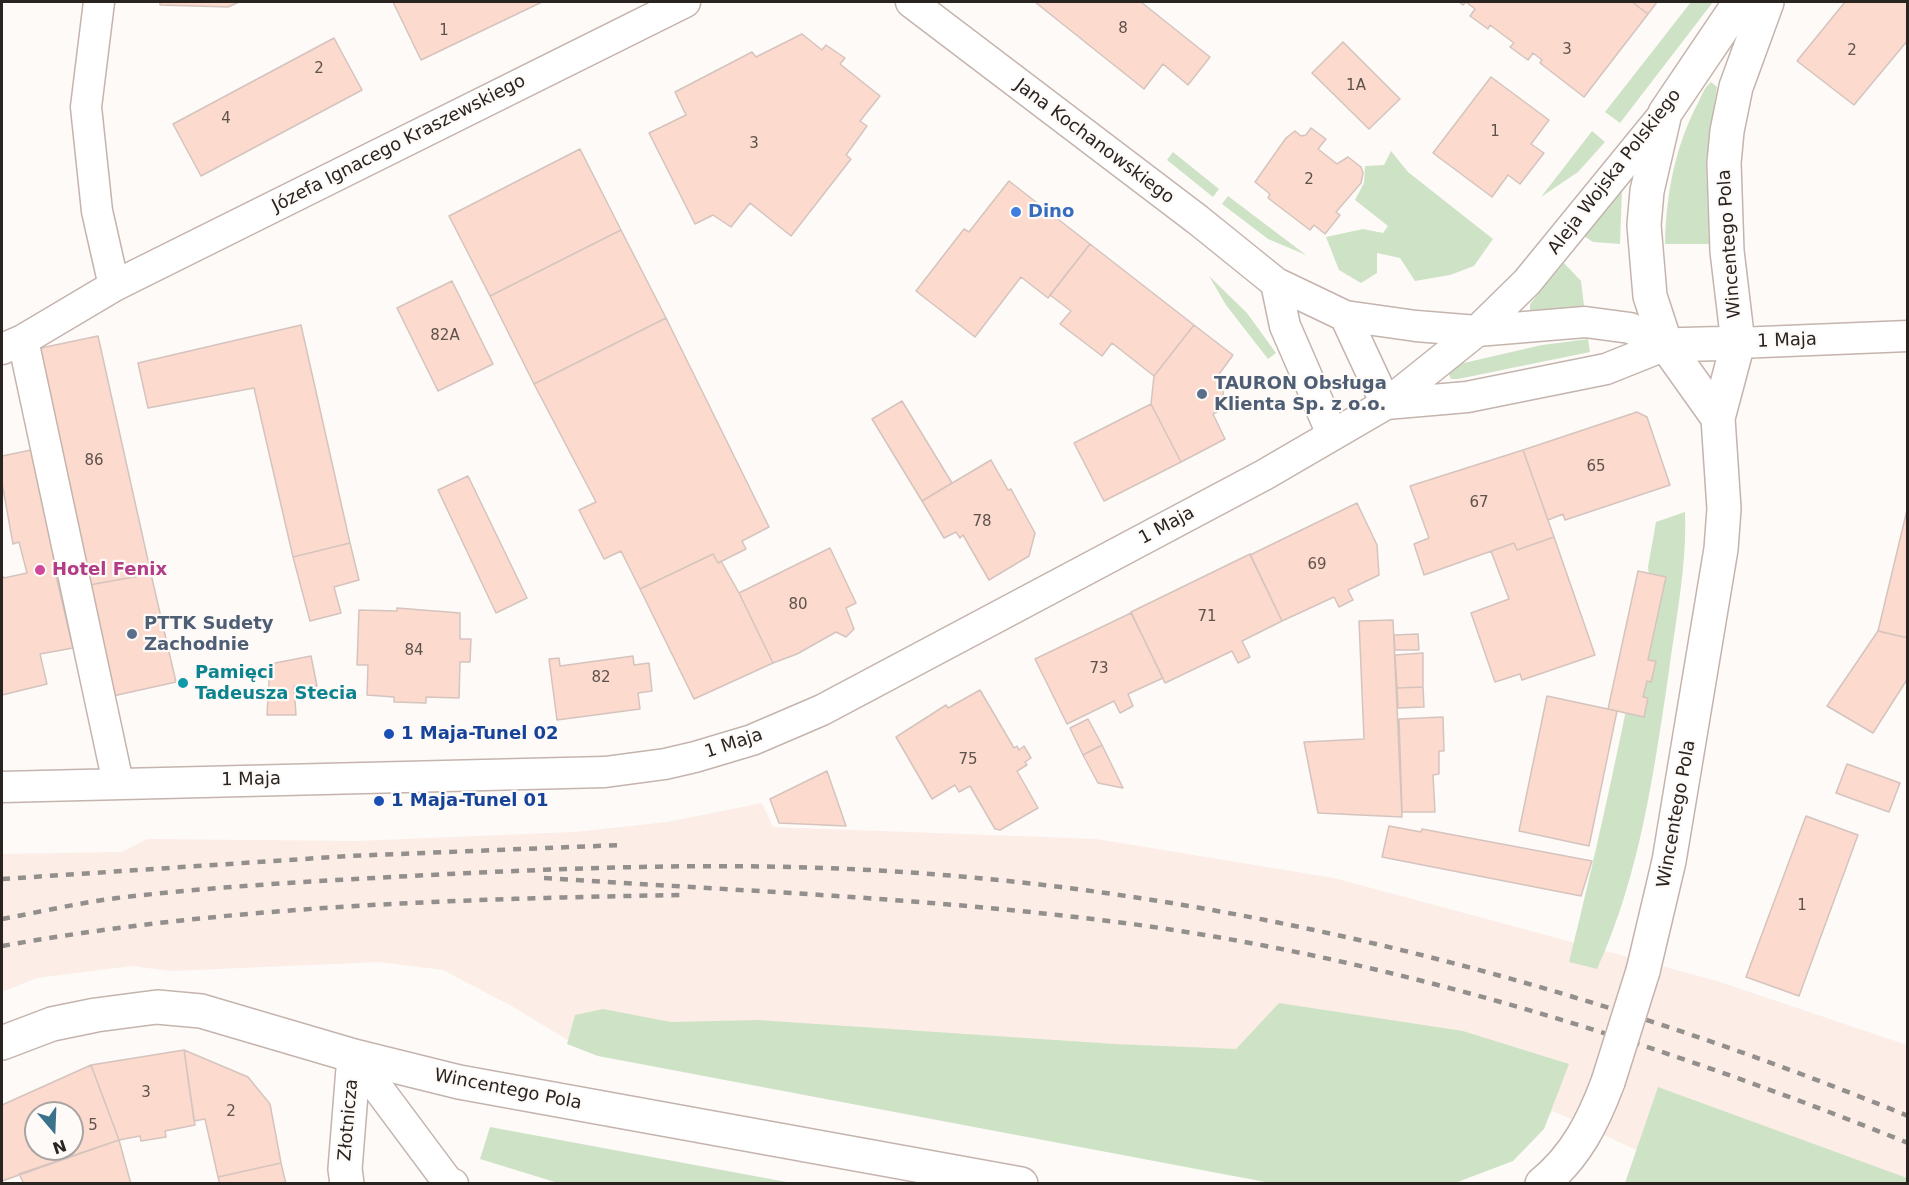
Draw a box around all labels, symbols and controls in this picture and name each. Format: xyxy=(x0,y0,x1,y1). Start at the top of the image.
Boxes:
house number: 8 xyxy=(1118,20,1128,38)
house number: 1 xyxy=(439,22,449,40)
house number: 3 xyxy=(1562,41,1572,59)
house number: 2 xyxy=(1847,42,1857,60)
house number: 2 xyxy=(314,60,324,78)
street label: Józefa Ignacego Kraszewskiego xyxy=(269,70,529,218)
street label: Jana Kochanowskiego xyxy=(1010,75,1178,209)
house number: 1A xyxy=(1346,77,1366,95)
street label: Aleja Wojska Polskiego xyxy=(1544,85,1686,259)
house number: 4 xyxy=(221,110,231,128)
house number: 1 xyxy=(1490,123,1500,141)
house number: 3 xyxy=(749,135,759,153)
street label: Wincentego Pola xyxy=(1714,169,1746,319)
house number: 2 xyxy=(1304,171,1314,189)
place label: Dino xyxy=(1028,201,1074,223)
marker: Dino xyxy=(1009,205,1023,219)
house number: 82A xyxy=(430,327,460,345)
street label: 1 Maja xyxy=(1757,329,1817,353)
place label: TAURON Obsługa Klienta Sp. z o.o. xyxy=(1214,373,1387,416)
marker: TAURON Obsługa Klienta Sp. z o.o. xyxy=(1195,387,1209,401)
house number: 86 xyxy=(84,452,104,470)
house number: 65 xyxy=(1586,458,1606,476)
house number: 67 xyxy=(1469,494,1489,512)
street label: 1 Maja xyxy=(1136,502,1198,550)
house number: 78 xyxy=(972,513,992,531)
house number: 69 xyxy=(1307,556,1327,574)
place label: Hotel Fenix xyxy=(52,559,167,581)
marker: Hotel Fenix xyxy=(33,563,47,577)
house number: 80 xyxy=(788,596,808,614)
house number: 71 xyxy=(1197,608,1217,626)
place label: PTTK Sudety Zachodnie xyxy=(144,613,274,656)
marker: PTTK Sudety Zachodnie xyxy=(125,627,139,641)
house number: 84 xyxy=(404,642,424,660)
house number: 73 xyxy=(1089,660,1109,678)
place label: Pamięci Tadeusza Stecia xyxy=(195,662,357,704)
house number: 82 xyxy=(591,669,611,687)
marker: Pamięci Tadeusza Stecia xyxy=(176,676,190,690)
place label: 1 Maja-Tunel 02 xyxy=(401,723,559,745)
street label: 1 Maja xyxy=(702,724,766,764)
marker: 1 Maja-Tunel 02 xyxy=(382,727,396,741)
street label: Wincentego Pola xyxy=(1653,738,1701,890)
house number: 75 xyxy=(958,751,978,769)
street label: 1 Maja xyxy=(221,769,281,791)
place label: 1 Maja-Tunel 01 xyxy=(391,790,549,812)
marker: 1 Maja-Tunel 01 xyxy=(372,794,386,808)
house number: 1 xyxy=(1797,897,1807,915)
street label: Wincentego Pola xyxy=(432,1065,584,1115)
street label: Złotnicza xyxy=(335,1078,363,1162)
house number: 3 xyxy=(141,1084,151,1102)
north arrow xyxy=(24,1101,84,1161)
house number: 2 xyxy=(226,1103,236,1121)
house number: 5 xyxy=(88,1117,98,1135)
text: N xyxy=(50,1135,69,1158)

